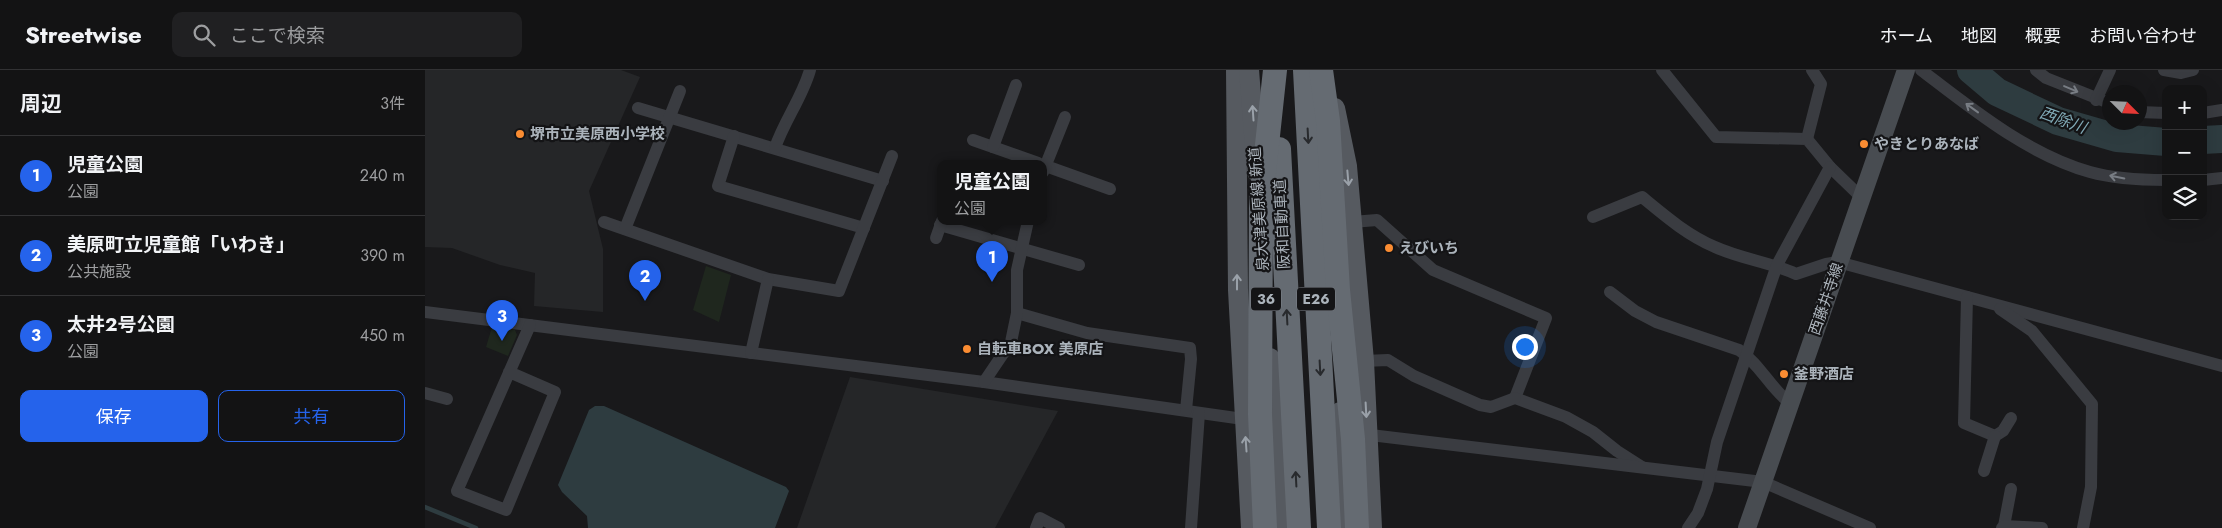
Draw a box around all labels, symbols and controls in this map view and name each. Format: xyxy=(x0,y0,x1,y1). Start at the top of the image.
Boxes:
search box xyxy=(172,12,522,57)
text: Streetwise xyxy=(25,17,142,52)
icon: search xyxy=(190,21,218,49)
text: ここで検索 xyxy=(230,22,325,49)
text: ホーム xyxy=(1880,23,1933,49)
text: 地図 xyxy=(1961,23,1997,49)
text: 概要 xyxy=(2025,23,2061,49)
text: お問い合わせ xyxy=(2089,23,2197,49)
one-way arrow xyxy=(2064,85,2079,94)
north arrow xyxy=(2102,85,2147,130)
map controls xyxy=(2162,85,2207,220)
button: + xyxy=(2162,85,2207,130)
text: 周辺 xyxy=(20,89,62,119)
text: 3件 xyxy=(380,92,405,115)
water label: 西除川 xyxy=(2037,101,2091,140)
one-way arrow xyxy=(1966,102,1979,113)
one-way arrow xyxy=(1248,105,1257,121)
place label: 堺市立美原西小学校 xyxy=(530,123,665,145)
marker: 堺市立美原西小学校 xyxy=(514,128,526,140)
one-way arrow xyxy=(1304,128,1313,144)
button: − xyxy=(2162,130,2207,175)
place label: やきとりあなば xyxy=(1874,133,1979,155)
marker: やきとりあなば xyxy=(1858,138,1870,150)
street label: 泉大津美原線 新道 xyxy=(1244,146,1274,272)
text: 児童公園 xyxy=(67,151,143,178)
popup xyxy=(937,160,1047,225)
text: 1 xyxy=(32,164,40,187)
text: 240 m xyxy=(360,164,405,187)
text: 児童公園 xyxy=(954,168,1030,195)
one-way arrow xyxy=(1344,170,1353,186)
one-way arrow xyxy=(2110,171,2126,181)
button: layers xyxy=(2162,175,2207,220)
street label: 阪和自動車道 xyxy=(1269,178,1295,270)
text: 公園 xyxy=(67,180,99,203)
text: 公園 xyxy=(954,197,986,220)
text: 美原町立児童館「いわき」 xyxy=(67,231,295,258)
place label: えびいち xyxy=(1399,237,1459,259)
pin: 1 xyxy=(976,241,1008,282)
marker: えびいち xyxy=(1383,242,1395,254)
text: 2 xyxy=(31,244,41,267)
text: 390 m xyxy=(360,244,405,267)
text: 公共施設 xyxy=(67,260,131,283)
pin: 2 xyxy=(629,260,661,301)
street label: 西藤井寺線 xyxy=(1803,260,1849,338)
one-way arrow xyxy=(1233,274,1242,290)
road number: 36 xyxy=(1251,288,1281,310)
road number: E26 xyxy=(1297,288,1335,310)
pin: 3 xyxy=(486,300,518,341)
one-way arrow xyxy=(1282,309,1291,325)
text: 太井2号公園 xyxy=(67,311,174,338)
text: 3 xyxy=(31,324,41,347)
text: 450 m xyxy=(360,324,405,347)
your location xyxy=(1512,334,1538,360)
place label: 自転車BOX 美原店 xyxy=(977,338,1104,360)
text: 公園 xyxy=(67,340,99,363)
marker: 自転車BOX 美原店 xyxy=(961,343,973,355)
one-way arrow xyxy=(1315,360,1324,376)
place label: 釜野酒店 xyxy=(1794,363,1854,385)
marker: 釜野酒店 xyxy=(1778,368,1790,380)
button: 保存 xyxy=(20,390,208,442)
button: 共有 xyxy=(218,390,405,442)
one-way arrow xyxy=(1362,402,1371,418)
one-way arrow xyxy=(1241,437,1250,453)
one-way arrow xyxy=(1292,472,1301,488)

